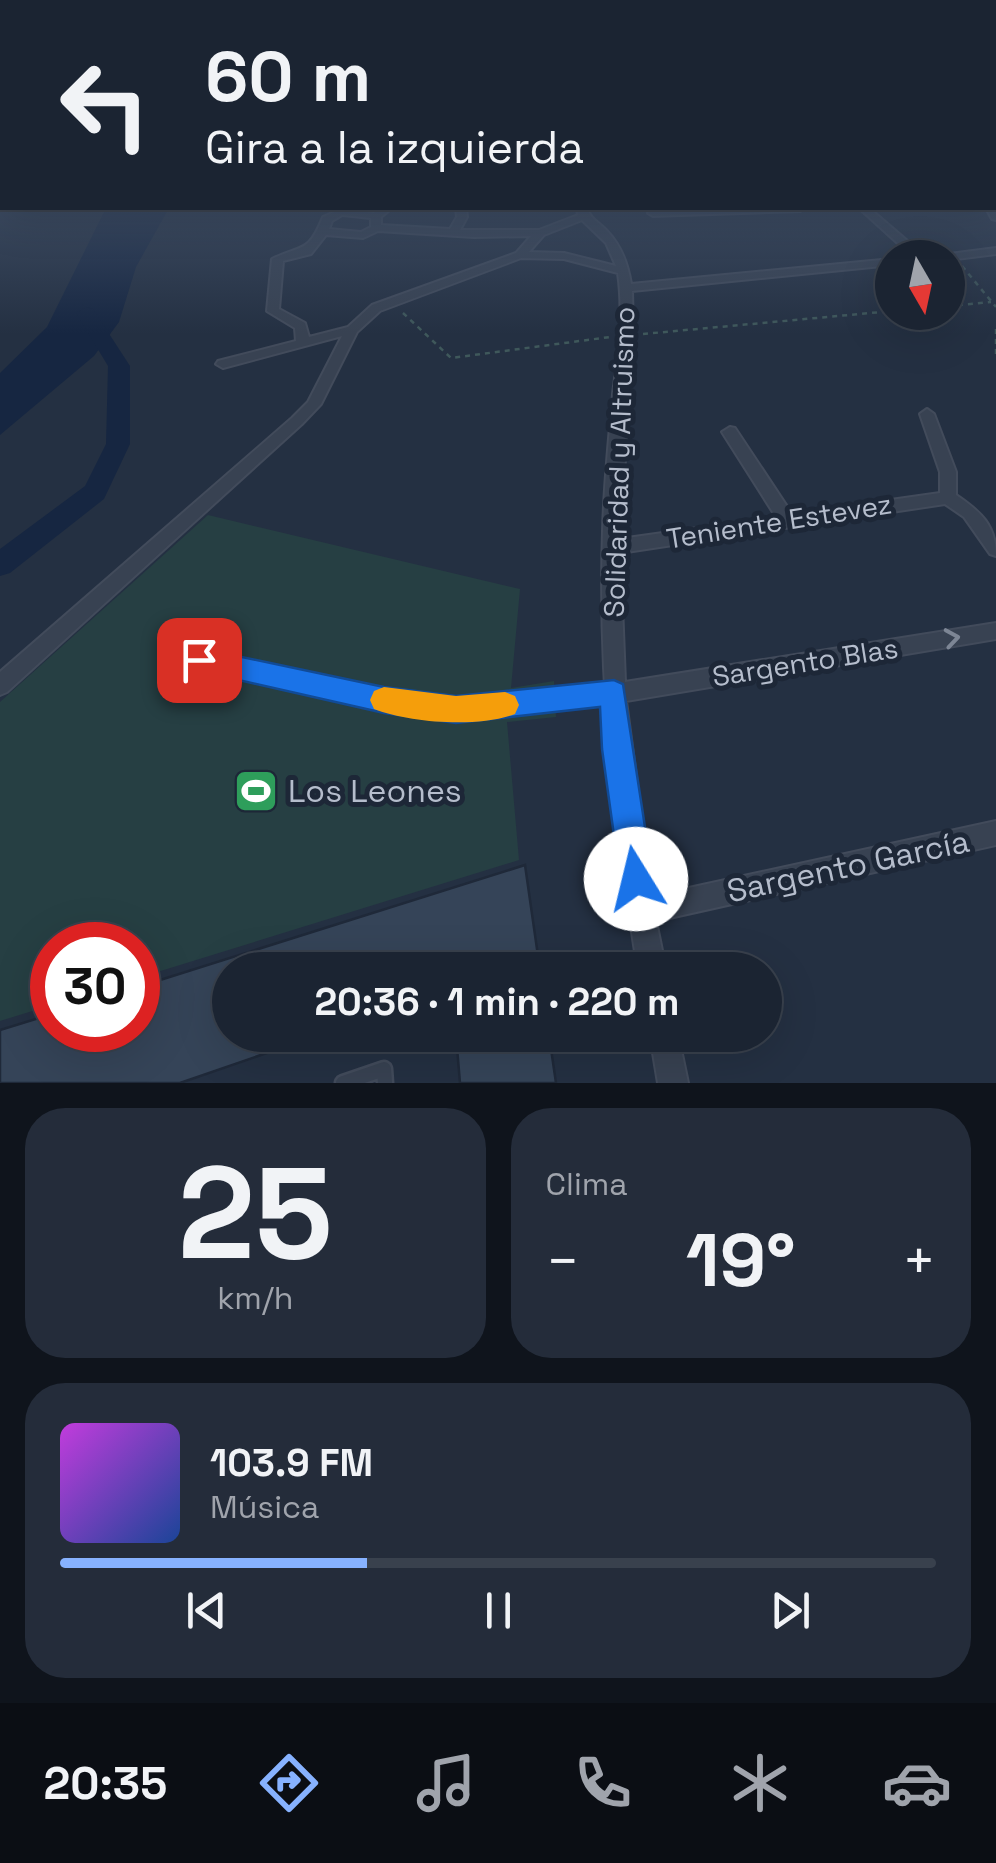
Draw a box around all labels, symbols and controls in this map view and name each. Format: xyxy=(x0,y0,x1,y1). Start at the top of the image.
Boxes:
text: 60 m xyxy=(205,32,371,121)
icon: left xyxy=(40,40,170,170)
text: Gira a la izquierda xyxy=(205,119,584,176)
north arrow xyxy=(875,240,965,330)
map controls xyxy=(875,240,965,330)
street label: Solidaridad y Altruismo xyxy=(596,306,642,618)
street label: Teniente Estevez xyxy=(664,485,894,557)
pin xyxy=(157,618,242,703)
one-way arrow xyxy=(944,629,960,650)
street label: Sargento Blas xyxy=(710,630,900,694)
icon: arrive xyxy=(172,633,227,688)
sports icon: Los Leones xyxy=(233,768,279,814)
place label: Los Leones xyxy=(288,771,462,811)
street label: Sargento García xyxy=(723,821,973,911)
position arrow xyxy=(584,827,688,931)
speed limit sign: 30 xyxy=(30,922,160,1052)
text: 20:36 · 1 min · 220 m xyxy=(315,978,679,1026)
text: 25 xyxy=(178,1130,333,1296)
text: Clima xyxy=(546,1164,628,1204)
text: 19° xyxy=(686,1212,796,1308)
text: − xyxy=(546,1226,580,1296)
text: + xyxy=(902,1226,936,1296)
text: km/h xyxy=(217,1278,293,1318)
text: 103.9 FM xyxy=(210,1439,373,1487)
text: Música xyxy=(210,1487,320,1527)
icon: previous xyxy=(179,1583,234,1638)
icon: pause xyxy=(471,1583,526,1638)
icon: next xyxy=(763,1583,818,1638)
icon: directions xyxy=(254,1748,324,1818)
icon: music xyxy=(411,1748,481,1818)
icon: phone xyxy=(568,1748,638,1818)
icon: climate xyxy=(725,1748,795,1818)
icon: car xyxy=(882,1748,952,1818)
text: 20:35 xyxy=(44,1755,167,1812)

